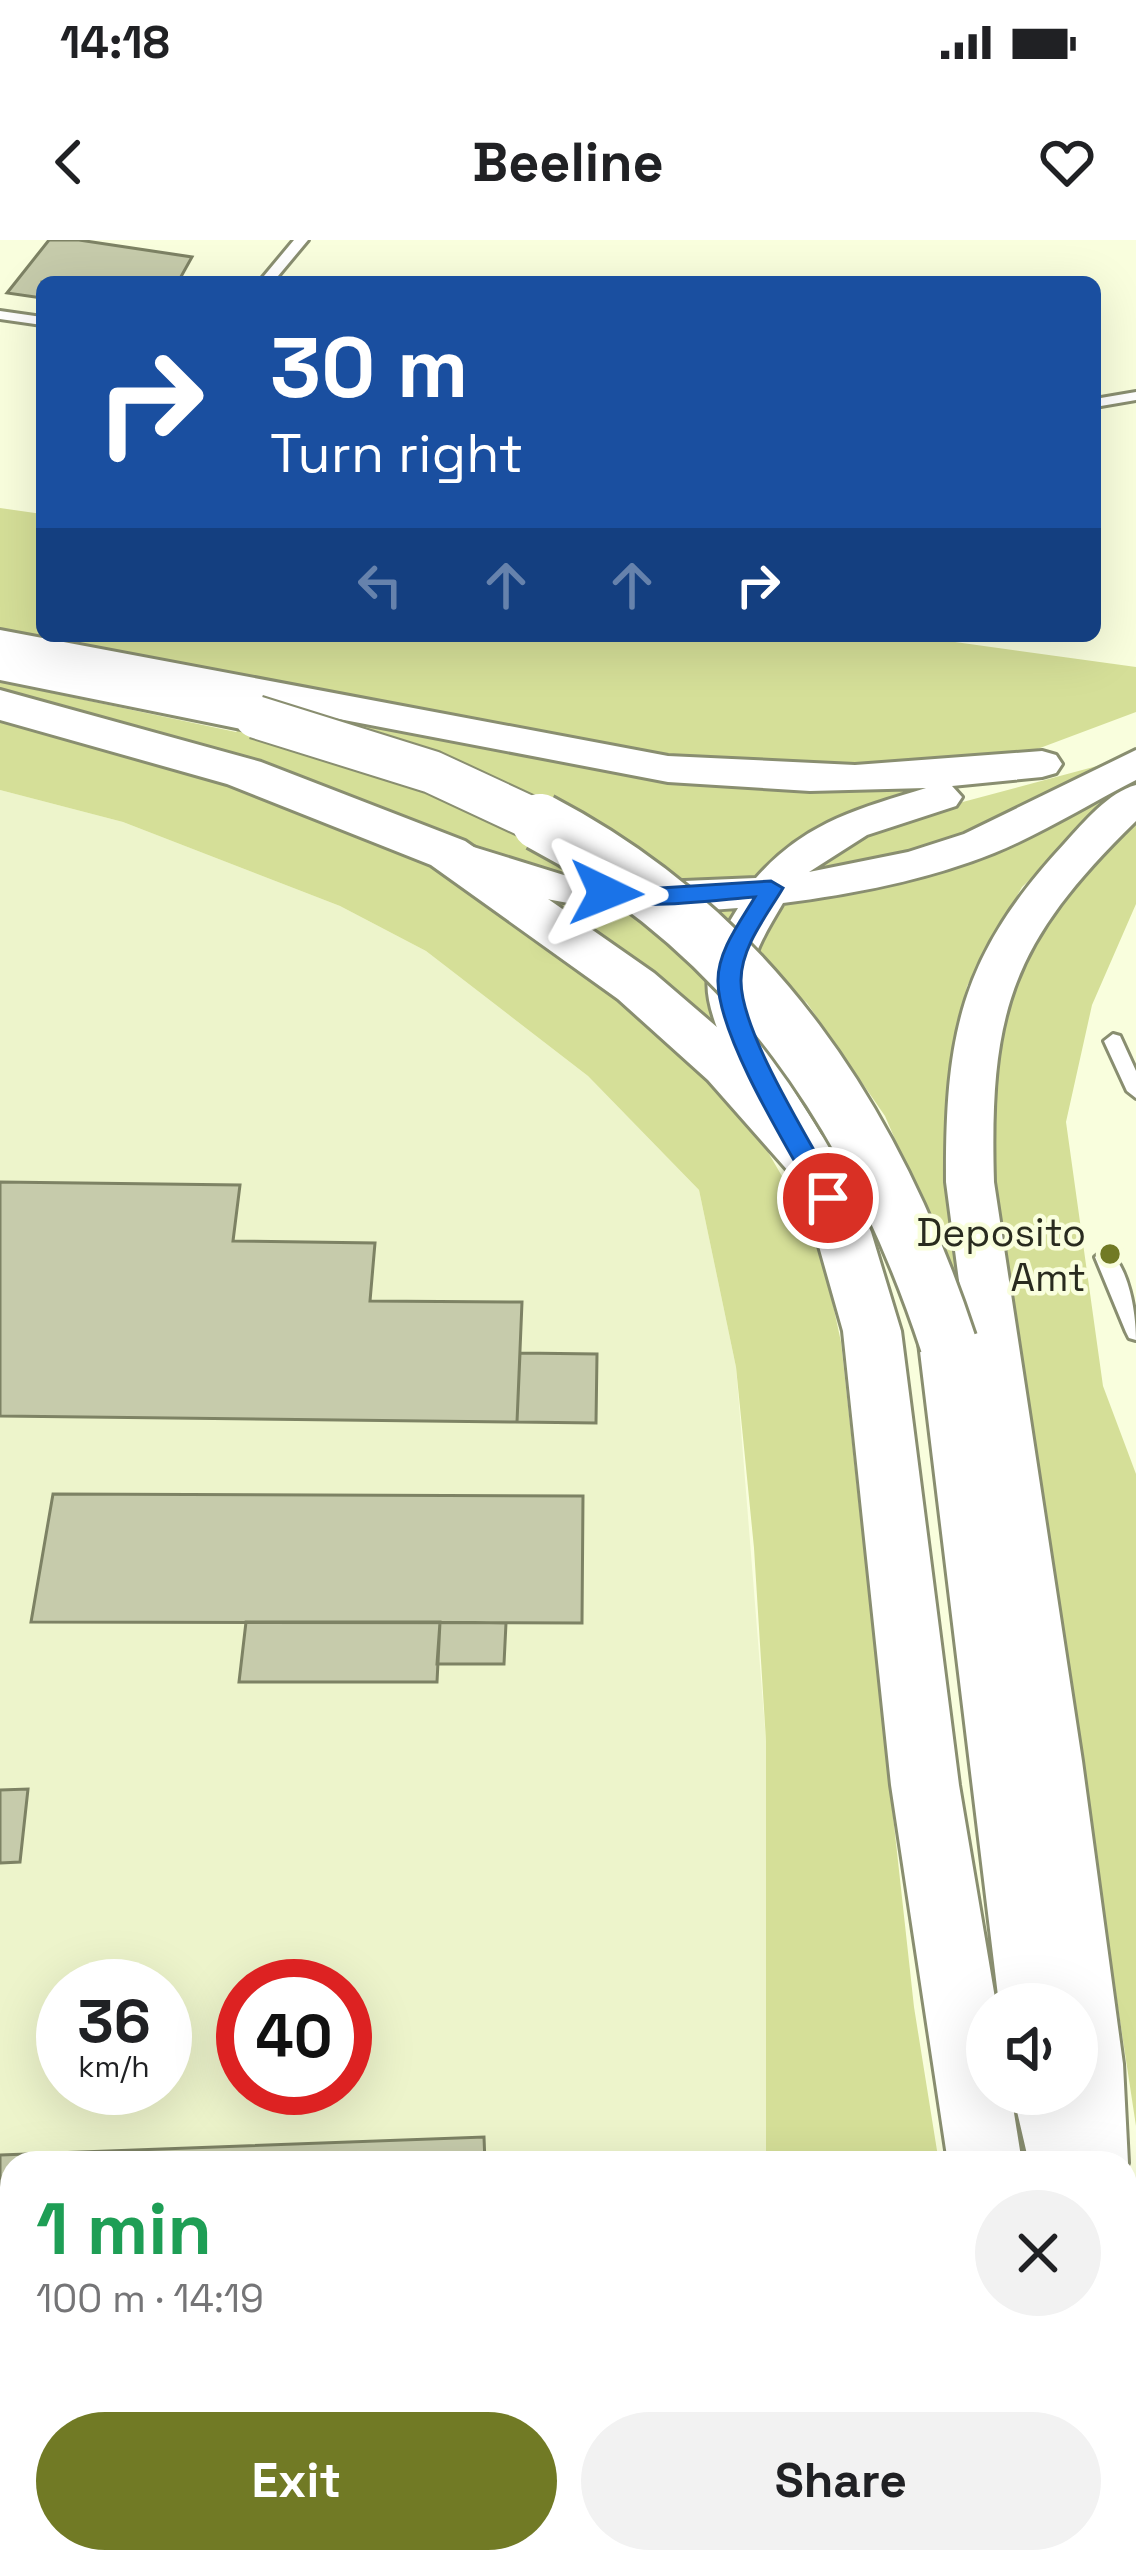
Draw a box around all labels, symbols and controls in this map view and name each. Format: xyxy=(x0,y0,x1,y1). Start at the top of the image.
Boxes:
text: 14:18 xyxy=(60,14,170,71)
text: Beeline xyxy=(472,128,664,197)
icon: back xyxy=(36,129,102,195)
icon: heart xyxy=(1034,129,1100,195)
text: 30 m xyxy=(270,314,469,422)
icon: right xyxy=(72,324,228,480)
text: Turn right xyxy=(270,419,523,488)
icon: left xyxy=(347,552,413,618)
icon: ahead xyxy=(473,552,539,618)
icon: ahead xyxy=(599,552,665,618)
icon: right xyxy=(725,552,791,618)
position arrow xyxy=(543,830,669,956)
pin xyxy=(777,1147,879,1249)
icon: arrive xyxy=(795,1165,861,1231)
place label: Deposito Amt xyxy=(916,1208,1086,1302)
marker: Deposito Amt xyxy=(1097,1241,1123,1267)
speed limit sign: 40 xyxy=(216,1959,372,2115)
text: 36 xyxy=(77,1983,151,2060)
map controls xyxy=(966,1983,1098,2115)
button: sound xyxy=(966,1983,1098,2115)
text: km/h xyxy=(78,2047,150,2086)
text: 1 min xyxy=(36,2183,212,2275)
button: close xyxy=(975,2190,1101,2316)
text: 100 m · 14:19 xyxy=(36,2274,264,2323)
button: Exit xyxy=(36,2412,557,2550)
button: Share xyxy=(581,2412,1101,2550)

